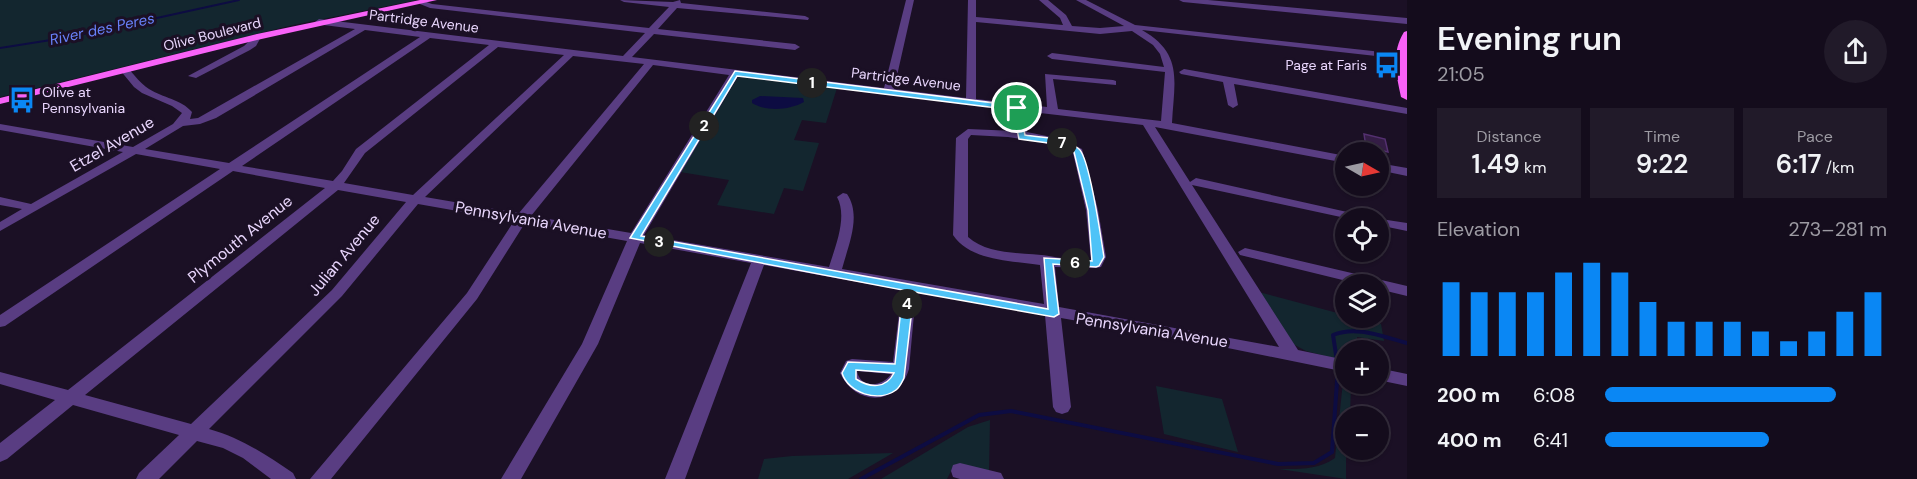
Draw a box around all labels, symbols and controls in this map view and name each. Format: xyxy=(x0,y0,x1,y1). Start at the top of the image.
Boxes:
street label: Partridge Avenue xyxy=(368,5,480,37)
water label: River des Peres xyxy=(48,8,156,50)
street label: Olive Boulevard xyxy=(161,13,263,55)
text: Evening run xyxy=(1437,17,1622,60)
button: share xyxy=(1824,20,1887,83)
bus stop icon: Page at Faris xyxy=(1372,50,1402,80)
place label: Page at Faris xyxy=(1286,56,1367,74)
text: 21:05 xyxy=(1437,61,1485,87)
street label: Partridge Avenue xyxy=(850,63,962,95)
pin: 1 xyxy=(797,68,827,98)
text: 1 xyxy=(809,72,815,93)
pin xyxy=(991,82,1042,133)
place label: Olive at Pennsylvania xyxy=(42,83,125,117)
bus stop icon: Olive at Pennsylvania xyxy=(7,85,37,115)
icon: arrive xyxy=(1000,91,1033,124)
street label: Etzel Avenue xyxy=(66,111,158,177)
pin: 2 xyxy=(689,111,719,141)
text: 2 xyxy=(699,115,709,136)
text: Distance xyxy=(1477,126,1541,147)
text: Time xyxy=(1644,126,1680,147)
text: Pace xyxy=(1797,126,1833,147)
pin: 7 xyxy=(1047,128,1077,158)
text: 7 xyxy=(1058,132,1066,153)
north arrow xyxy=(1335,142,1389,196)
map controls xyxy=(1335,142,1389,460)
text: 1.49 xyxy=(1472,147,1520,181)
text: 9:22 xyxy=(1636,147,1688,181)
text: 6:17 xyxy=(1776,147,1821,181)
text: km xyxy=(1520,157,1546,178)
text: /km xyxy=(1821,157,1854,178)
street label: Plymouth Avenue xyxy=(183,190,297,288)
street label: Pennsylvania Avenue xyxy=(454,196,608,244)
button: locate xyxy=(1335,208,1389,262)
street label: Julian Avenue xyxy=(303,210,385,300)
text: Elevation xyxy=(1437,216,1520,242)
text: 273–281 m xyxy=(1788,216,1887,242)
pin: 3 xyxy=(644,227,674,257)
text: 3 xyxy=(654,231,664,252)
pin: 6 xyxy=(1060,248,1090,278)
text: 6 xyxy=(1070,252,1080,273)
button: layers xyxy=(1335,274,1389,328)
pin: 4 xyxy=(892,289,922,319)
text: 4 xyxy=(902,293,912,314)
street label: Pennsylvania Avenue xyxy=(1075,308,1229,352)
button: + xyxy=(1335,340,1389,394)
text: 200 m xyxy=(1437,382,1500,408)
text: 6:08 xyxy=(1533,382,1575,408)
button: − xyxy=(1335,406,1389,460)
text: 400 m xyxy=(1437,427,1502,453)
text: 6:41 xyxy=(1533,427,1568,453)

